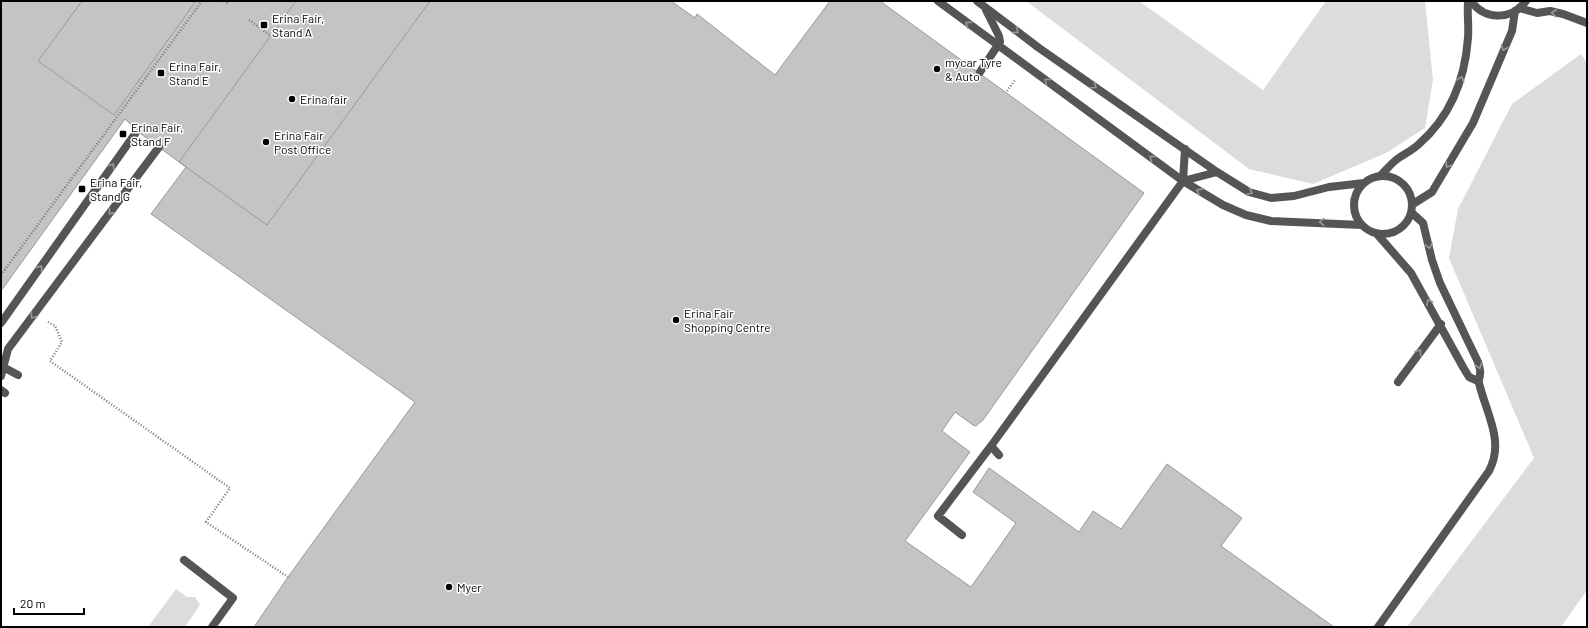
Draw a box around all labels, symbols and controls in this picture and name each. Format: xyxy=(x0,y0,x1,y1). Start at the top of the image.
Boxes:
one-way arrow xyxy=(1551,8,1557,17)
place label: Erina Fair, Stand A xyxy=(272,11,324,39)
marker: Erina Fair, Stand A xyxy=(259,20,269,30)
one-way arrow xyxy=(966,22,973,29)
one-way arrow xyxy=(1012,26,1019,33)
one-way arrow xyxy=(1501,44,1509,51)
place label: mycar Tyre & Auto xyxy=(945,55,1002,83)
place label: Erina Fair, Stand E xyxy=(169,59,221,87)
marker: mycar Tyre & Auto xyxy=(932,64,942,74)
marker: Erina Fair, Stand E xyxy=(156,68,166,78)
one-way arrow xyxy=(1456,76,1465,83)
one-way arrow xyxy=(1044,78,1051,86)
one-way arrow xyxy=(1090,81,1097,88)
place label: Erina fair xyxy=(300,92,348,106)
marker: Erina fair xyxy=(287,94,297,104)
place label: Erina Fair, Stand F xyxy=(131,120,183,148)
place label: Erina Fair Post Office xyxy=(274,128,331,156)
marker: Erina Fair, Stand F xyxy=(118,129,128,139)
marker: Erina Fair Post Office xyxy=(261,137,271,147)
one-way arrow xyxy=(1149,155,1156,163)
one-way arrow xyxy=(1446,161,1453,168)
one-way arrow xyxy=(107,164,114,171)
place label: Erina Fair, Stand G xyxy=(90,175,142,203)
marker: Erina Fair, Stand G xyxy=(77,184,87,194)
one-way arrow xyxy=(1247,187,1254,195)
one-way arrow xyxy=(1196,188,1203,195)
one-way arrow xyxy=(108,207,115,214)
one-way arrow xyxy=(1319,218,1325,227)
one-way arrow xyxy=(1424,243,1432,250)
one-way arrow xyxy=(35,266,42,273)
one-way arrow xyxy=(1426,299,1433,306)
place label: Erina Fair Shopping Centre xyxy=(684,306,771,334)
one-way arrow xyxy=(31,311,38,318)
marker: Erina Fair Shopping Centre xyxy=(671,315,681,325)
one-way arrow xyxy=(1414,350,1421,357)
one-way arrow xyxy=(1474,362,1483,369)
place label: Myer xyxy=(457,580,482,594)
marker: Myer xyxy=(444,582,454,592)
scale bar xyxy=(14,590,84,616)
text: 20 m xyxy=(20,596,46,610)

